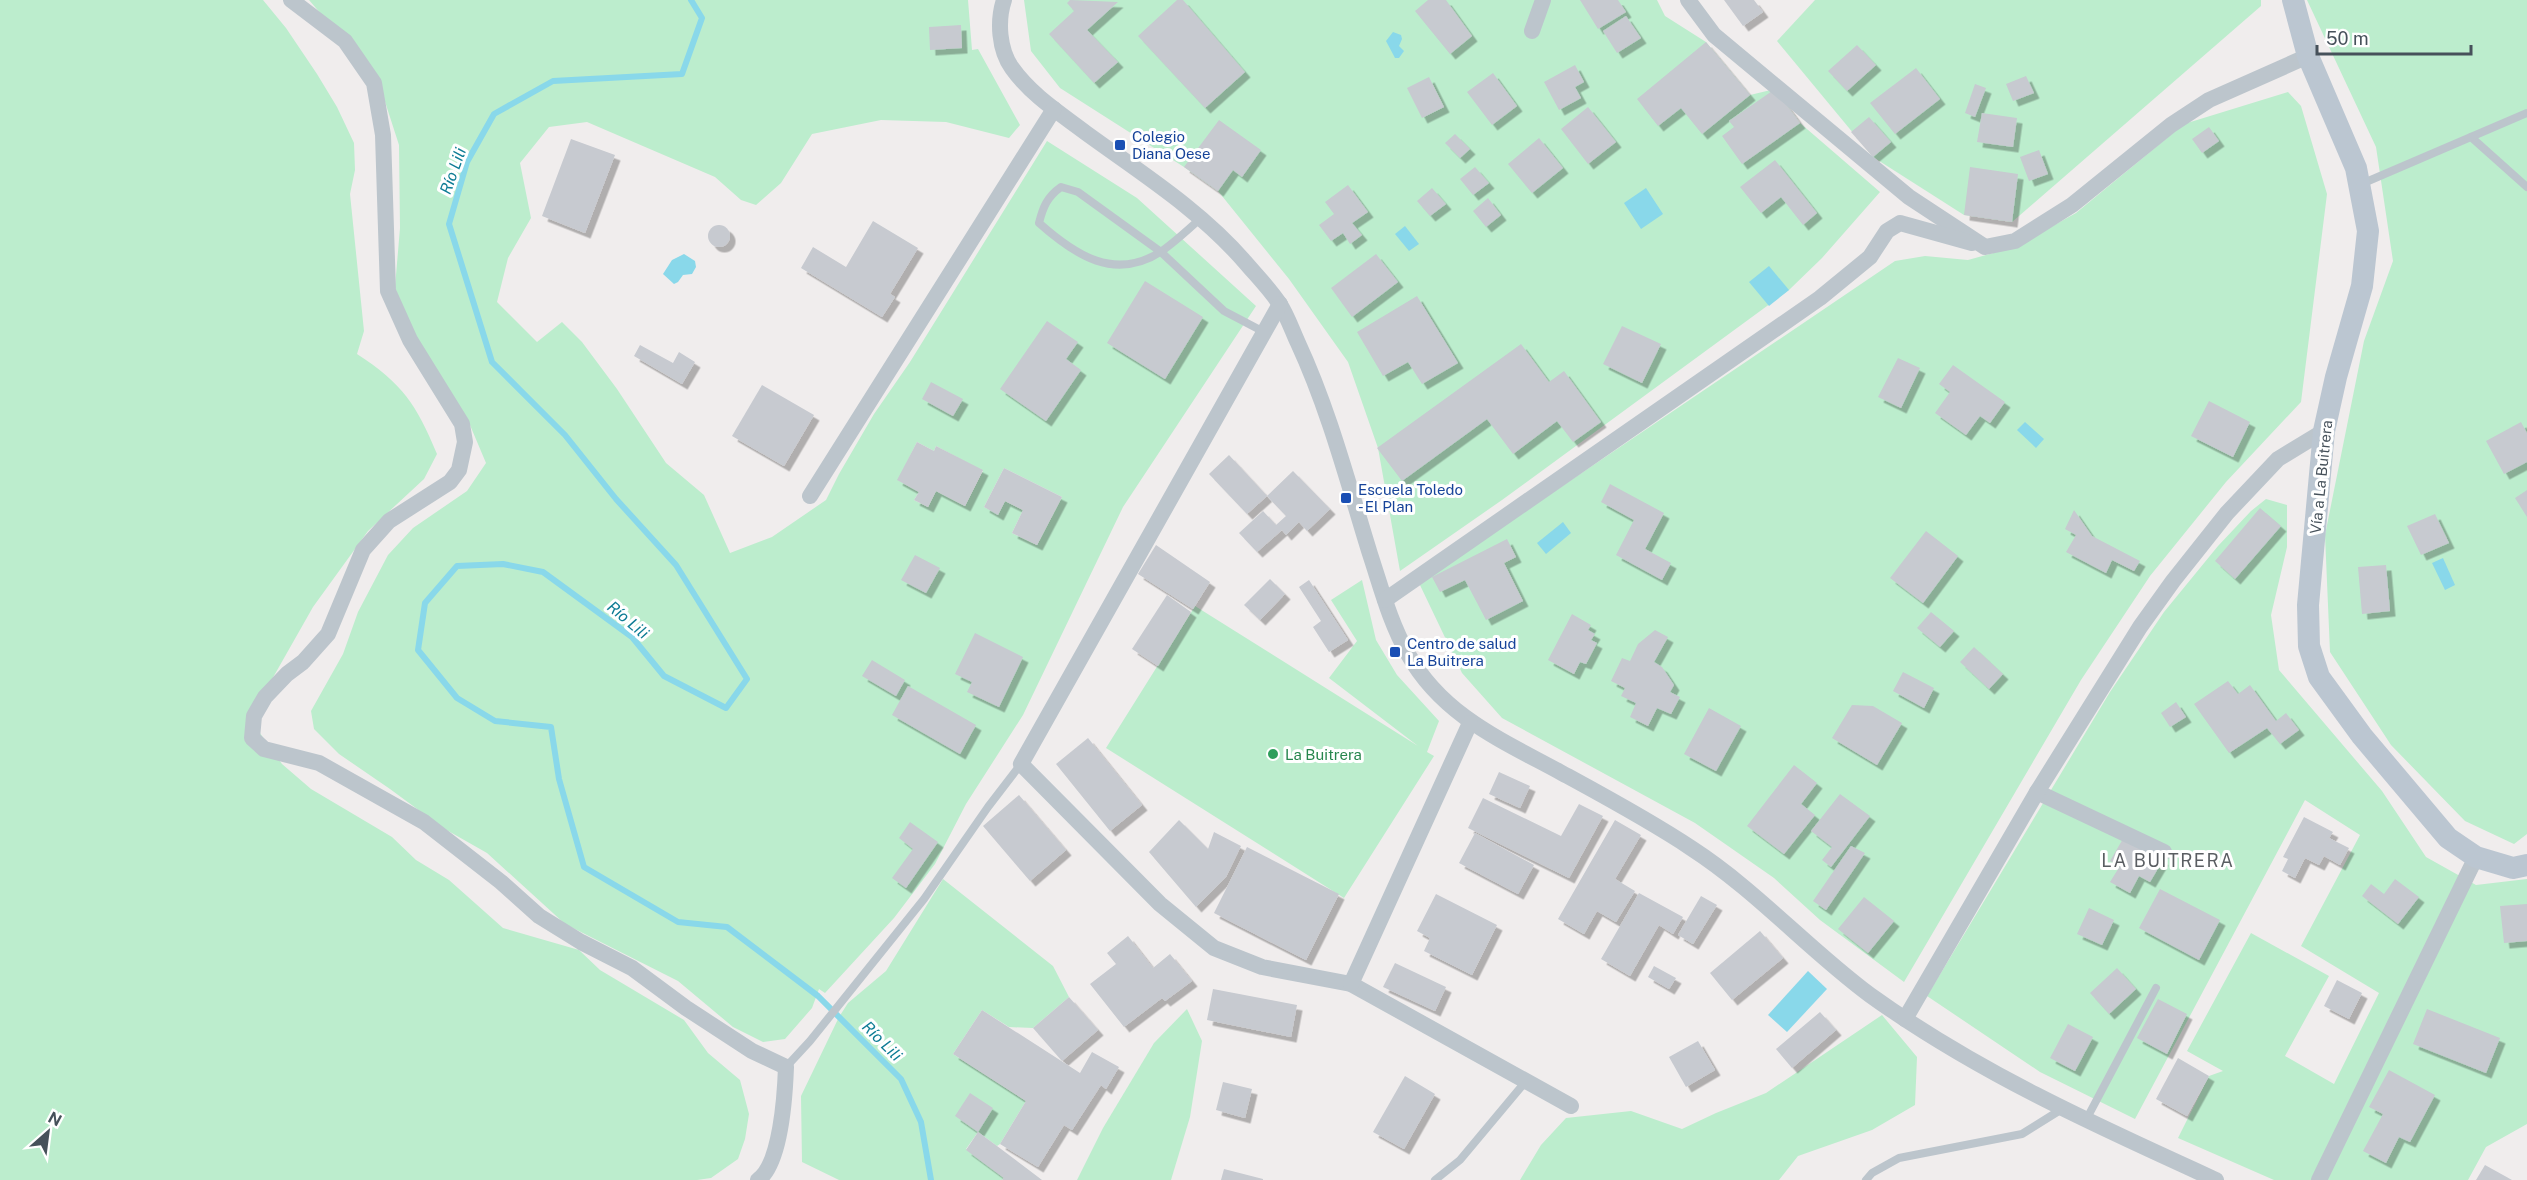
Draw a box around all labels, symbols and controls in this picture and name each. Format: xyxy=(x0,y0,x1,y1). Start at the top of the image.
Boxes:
scale bar xyxy=(2317,18,2472,56)
text: 50 m xyxy=(2326,28,2369,49)
place label: Colegio Diana Oese xyxy=(1132,128,1210,162)
marker: Colegio Diana Oese xyxy=(1113,138,1127,152)
water label: Río Lili xyxy=(436,145,470,197)
street label: Vía a La Buitrera xyxy=(2307,419,2335,535)
place label: Escuela Toledo - El Plan xyxy=(1358,481,1463,515)
marker: Escuela Toledo - El Plan xyxy=(1339,491,1353,505)
water label: Río Lili xyxy=(603,597,653,643)
place label: Centro de salud La Buitrera xyxy=(1407,635,1516,669)
marker: Centro de salud La Buitrera xyxy=(1388,645,1402,659)
place label: La Buitrera xyxy=(1285,746,1362,763)
marker: La Buitrera xyxy=(1266,747,1280,761)
district label: LA BUITRERA xyxy=(2101,850,2235,871)
water label: Río Lili xyxy=(858,1017,906,1065)
north arrow xyxy=(18,1102,78,1162)
text: N xyxy=(45,1108,65,1131)

